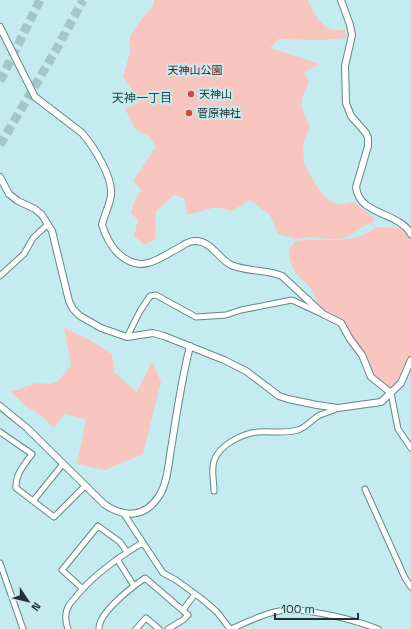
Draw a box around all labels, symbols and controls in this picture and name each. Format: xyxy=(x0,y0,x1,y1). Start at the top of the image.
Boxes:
park label: 天神山公園 xyxy=(168,63,223,77)
place label: 天神山 xyxy=(199,87,232,101)
marker: 天神山 xyxy=(186,89,196,99)
district label: 天神一丁目 xyxy=(112,90,172,106)
place label: 菅原神社 xyxy=(197,106,241,120)
marker: 菅原神社 xyxy=(184,108,194,118)
north arrow xyxy=(8,581,48,621)
scale bar xyxy=(275,595,358,621)
text: N xyxy=(28,600,44,614)
text: 100 m xyxy=(281,601,315,617)

